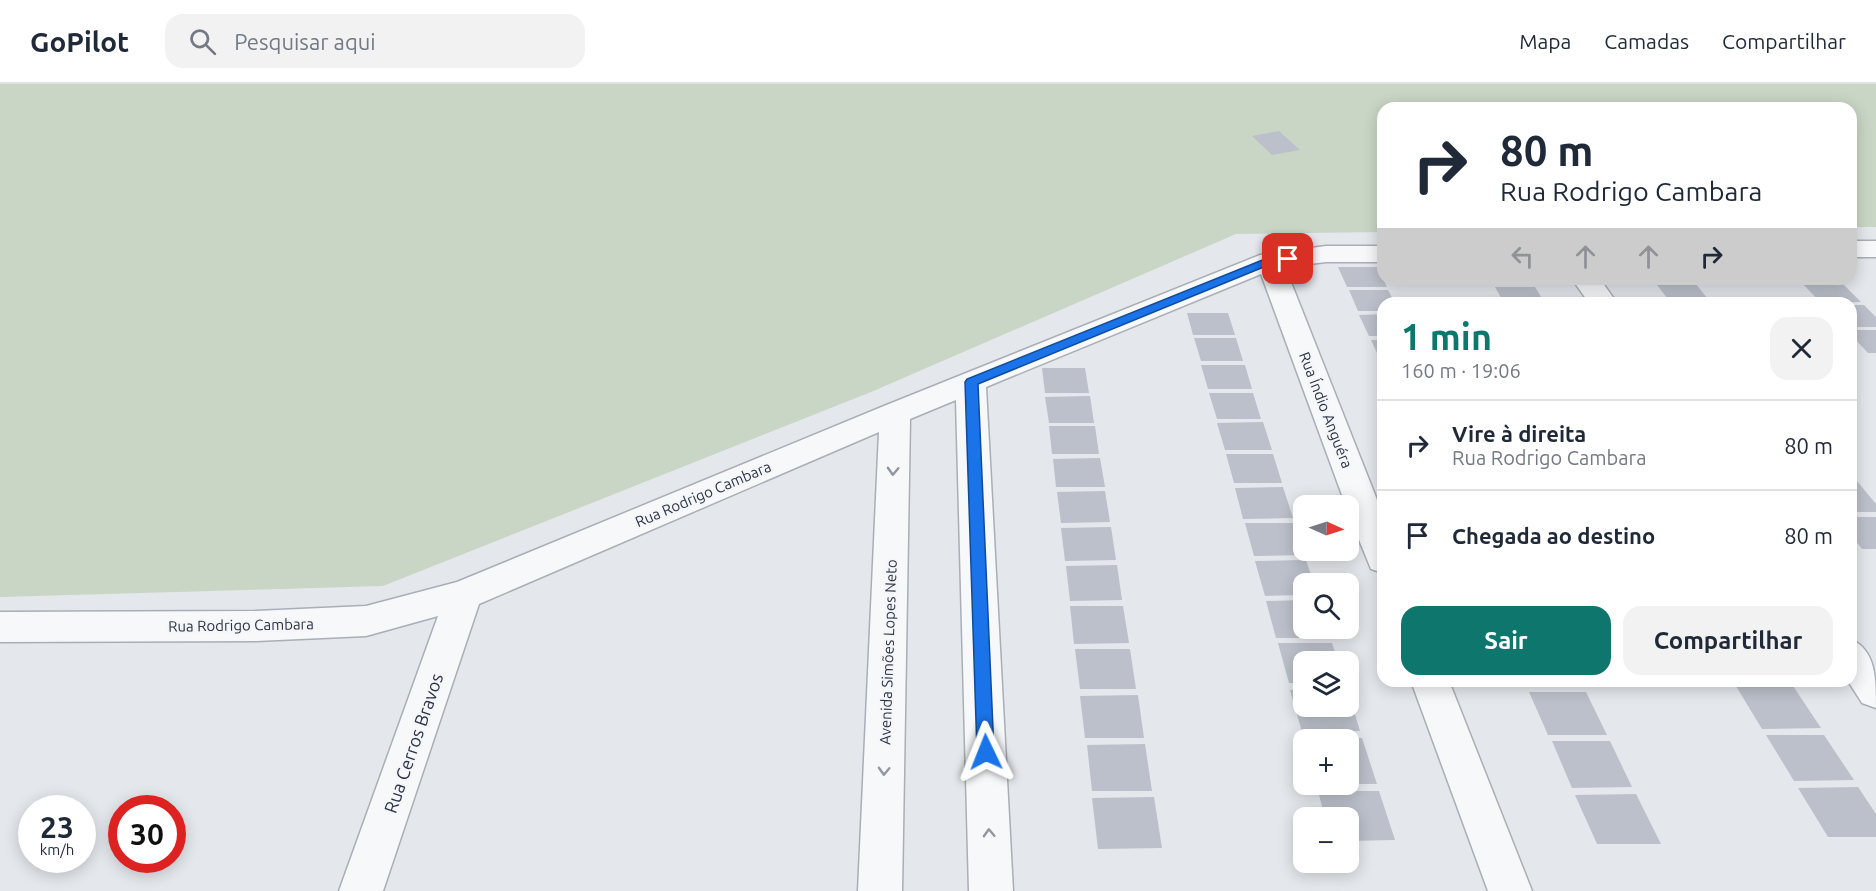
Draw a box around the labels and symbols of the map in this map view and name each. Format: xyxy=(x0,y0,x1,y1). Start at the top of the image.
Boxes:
pin xyxy=(1262,233,1313,284)
street label: Rua Índio Anguéra xyxy=(1296,349,1356,471)
street label: Rua Rodrigo Cambara xyxy=(633,458,773,530)
one-way arrow xyxy=(887,467,900,476)
north arrow xyxy=(1293,495,1359,561)
street label: Avenida Simões Lopes Neto xyxy=(876,559,900,745)
street label: Rua Rodrigo Cambara xyxy=(168,615,314,635)
street label: Rua Cerros Bravos xyxy=(380,670,446,816)
position arrow xyxy=(954,720,1018,784)
one-way arrow xyxy=(878,767,890,776)
speed limit sign: 30 xyxy=(108,795,186,873)
one-way arrow xyxy=(983,828,995,837)

